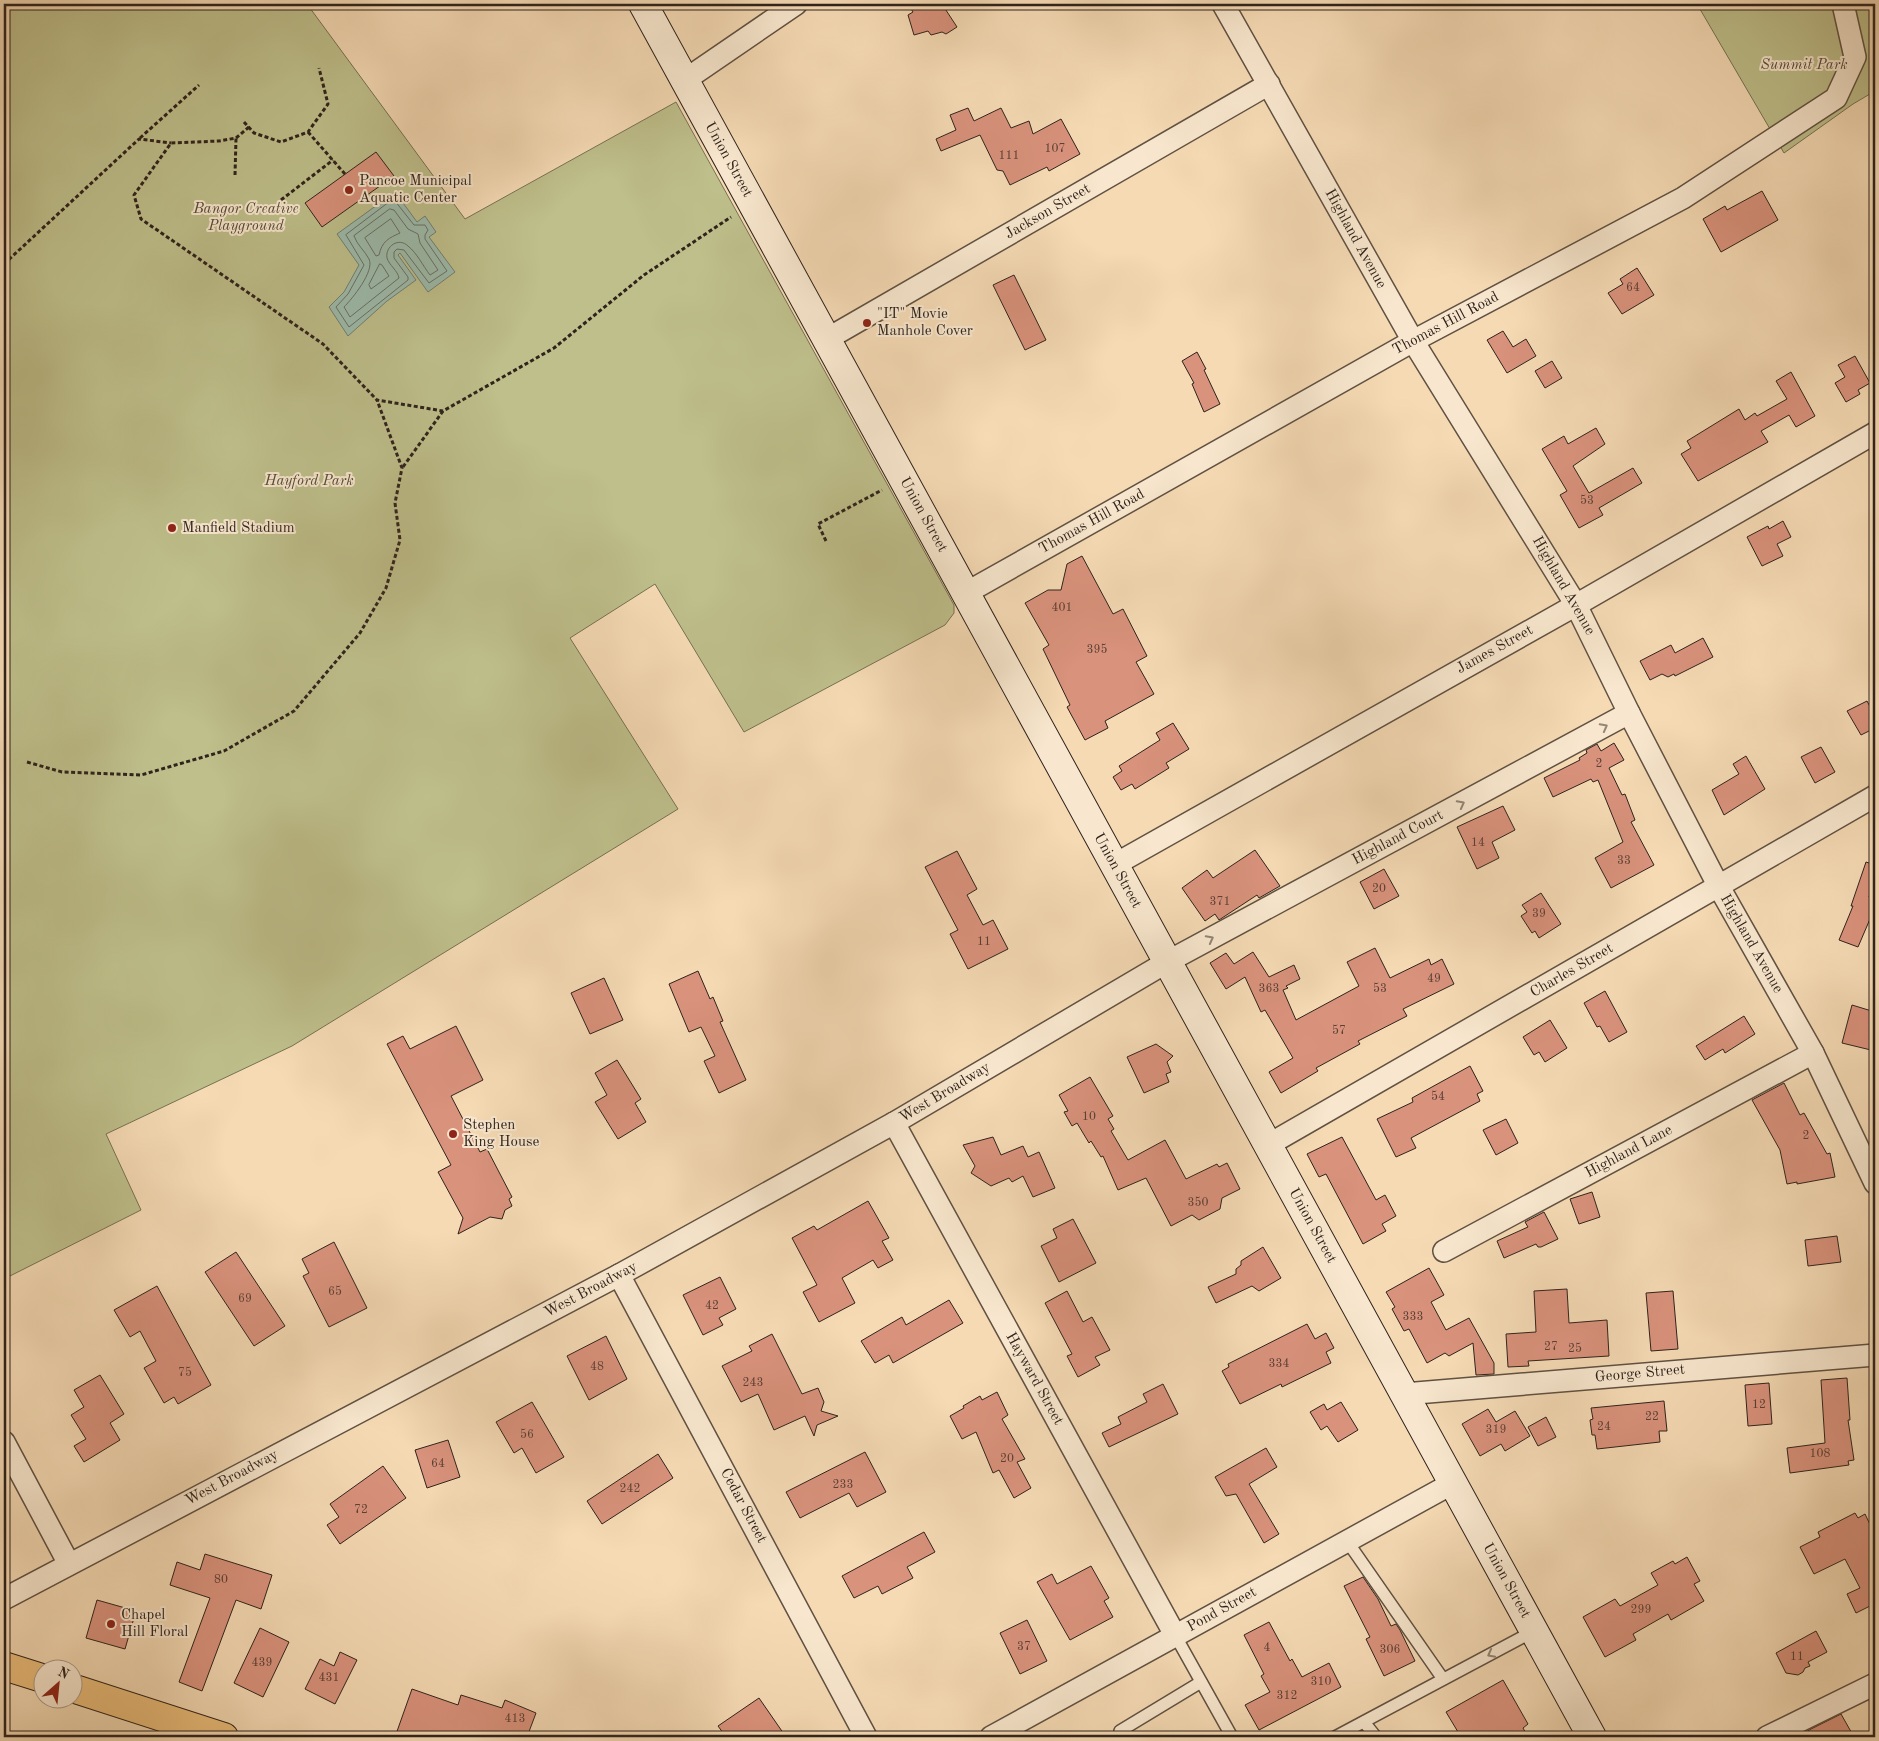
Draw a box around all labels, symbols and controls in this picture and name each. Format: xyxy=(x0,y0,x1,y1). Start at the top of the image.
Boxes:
park label: Summit Park xyxy=(1760,58,1848,73)
street label: Union Street xyxy=(701,120,755,200)
house number: 107 xyxy=(1045,143,1065,155)
house number: 111 xyxy=(999,150,1019,162)
place label: Pancoe Municipal Aquatic Center xyxy=(359,174,472,206)
street label: Jackson Street xyxy=(1003,182,1093,242)
marker: Pancoe Municipal Aquatic Center xyxy=(343,184,355,196)
street label: Highland Avenue xyxy=(1321,187,1389,291)
park label: Bangor Creative Playground xyxy=(192,202,299,234)
house number: 64 xyxy=(1626,282,1640,294)
street label: Thomas Hill Road xyxy=(1390,290,1502,358)
place label: "IT" Movie Manhole Cover xyxy=(877,307,973,339)
marker: "IT" Movie Manhole Cover xyxy=(861,317,873,329)
park label: Hayford Park xyxy=(263,474,354,489)
street label: Union Street xyxy=(896,475,950,555)
street label: Thomas Hill Road xyxy=(1037,487,1147,557)
house number: 53 xyxy=(1580,494,1594,507)
place label: Manfield Stadium xyxy=(182,521,295,536)
marker: Manfield Stadium xyxy=(166,522,178,534)
street label: Highland Avenue xyxy=(1529,534,1597,638)
house number: 401 xyxy=(1052,602,1072,614)
street label: James Street xyxy=(1454,623,1536,677)
house number: 395 xyxy=(1087,643,1107,656)
one-way arrow xyxy=(1599,723,1608,733)
house number: 2 xyxy=(1596,758,1602,770)
one-way arrow xyxy=(1456,800,1465,810)
street label: Highland Court xyxy=(1350,808,1446,868)
street label: Union Street xyxy=(1090,831,1144,911)
house number: 14 xyxy=(1471,837,1485,849)
house number: 33 xyxy=(1617,855,1631,867)
house number: 20 xyxy=(1372,883,1386,895)
street label: Highland Avenue xyxy=(1717,892,1785,996)
house number: 371 xyxy=(1210,896,1230,908)
house number: 39 xyxy=(1532,908,1546,920)
one-way arrow xyxy=(1205,935,1214,945)
house number: 11 xyxy=(977,936,991,948)
street label: Charles Street xyxy=(1528,941,1616,1001)
house number: 49 xyxy=(1427,973,1441,985)
house number: 53 xyxy=(1373,982,1387,995)
house number: 363 xyxy=(1259,983,1279,995)
house number: 57 xyxy=(1332,1024,1346,1037)
street label: West Broadway xyxy=(897,1060,993,1126)
house number: 54 xyxy=(1431,1090,1445,1103)
house number: 10 xyxy=(1082,1111,1096,1123)
place label: Stephen King House xyxy=(463,1118,540,1150)
street label: Highland Lane xyxy=(1583,1123,1675,1181)
marker: Stephen King House xyxy=(447,1128,459,1140)
house number: 2 xyxy=(1803,1130,1809,1142)
street label: Union Street xyxy=(1285,1186,1339,1266)
house number: 350 xyxy=(1188,1196,1208,1209)
street label: West Broadway xyxy=(542,1259,640,1321)
house number: 65 xyxy=(328,1285,342,1298)
house number: 69 xyxy=(238,1293,252,1305)
house number: 42 xyxy=(705,1300,719,1312)
house number: 333 xyxy=(1403,1311,1423,1323)
street label: Hayward Street xyxy=(1002,1330,1066,1428)
house number: 27 xyxy=(1544,1341,1558,1353)
house number: 25 xyxy=(1568,1342,1582,1355)
house number: 334 xyxy=(1269,1358,1289,1370)
house number: 48 xyxy=(590,1361,604,1373)
street label: George Street xyxy=(1594,1363,1686,1385)
house number: 75 xyxy=(178,1366,192,1379)
house number: 243 xyxy=(743,1377,763,1389)
house number: 12 xyxy=(1752,1399,1766,1411)
house number: 22 xyxy=(1645,1411,1659,1423)
house number: 24 xyxy=(1597,1421,1611,1433)
house number: 319 xyxy=(1486,1424,1506,1436)
house number: 56 xyxy=(520,1428,534,1441)
street label: West Broadway xyxy=(183,1447,281,1509)
house number: 108 xyxy=(1810,1448,1830,1460)
house number: 20 xyxy=(1000,1453,1014,1465)
house number: 64 xyxy=(431,1458,445,1470)
street label: Cedar Street xyxy=(717,1466,769,1546)
house number: 233 xyxy=(833,1479,853,1491)
house number: 242 xyxy=(620,1483,640,1495)
house number: 72 xyxy=(354,1504,368,1516)
street label: Union Street xyxy=(1479,1541,1533,1621)
house number: 80 xyxy=(214,1574,228,1586)
street label: Pond Street xyxy=(1185,1585,1259,1635)
house number: 299 xyxy=(1631,1604,1651,1616)
place label: Chapel Hill Floral xyxy=(121,1608,188,1640)
marker: Chapel Hill Floral xyxy=(105,1618,117,1630)
house number: 37 xyxy=(1017,1641,1031,1653)
house number: 4 xyxy=(1264,1642,1271,1654)
house number: 306 xyxy=(1380,1644,1400,1656)
one-way arrow xyxy=(1487,1648,1496,1658)
house number: 11 xyxy=(1790,1651,1804,1663)
house number: 439 xyxy=(252,1657,272,1669)
north arrow xyxy=(32,1658,82,1708)
text: N xyxy=(56,1665,72,1682)
house number: 431 xyxy=(319,1672,339,1684)
house number: 310 xyxy=(1311,1676,1331,1688)
house number: 312 xyxy=(1277,1690,1297,1702)
house number: 413 xyxy=(505,1713,525,1725)

